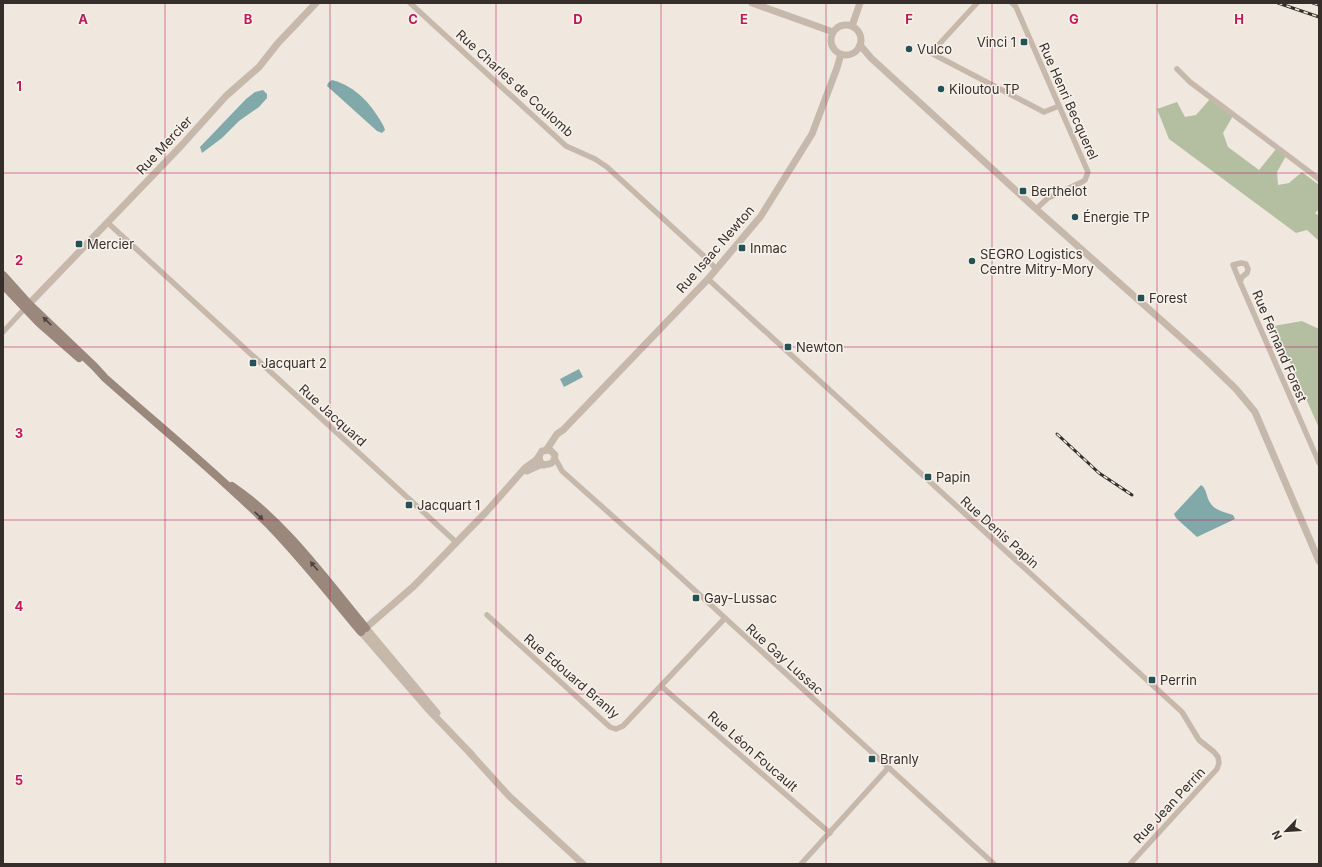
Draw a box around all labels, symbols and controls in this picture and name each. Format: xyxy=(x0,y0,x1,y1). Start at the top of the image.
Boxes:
text: A xyxy=(78,11,88,27)
text: B xyxy=(244,11,253,27)
text: C xyxy=(408,11,418,27)
text: D xyxy=(573,11,583,27)
text: E xyxy=(740,11,748,27)
text: F xyxy=(905,11,913,27)
text: G xyxy=(1069,11,1079,27)
text: H xyxy=(1234,11,1244,27)
street label: Rue Charles de Coulomb xyxy=(453,26,577,140)
place label: Vinci 1 xyxy=(977,34,1016,50)
marker: Vinci 1 xyxy=(1019,37,1029,47)
street label: Rue Henri Becquerel xyxy=(1036,40,1102,162)
place label: Vulco xyxy=(917,41,952,57)
marker: Vulco xyxy=(904,44,914,54)
text: 1 xyxy=(16,78,22,94)
place label: Kiloutou TP xyxy=(949,81,1020,97)
marker: Kiloutou TP xyxy=(936,84,946,94)
street label: Rue Mercier xyxy=(133,112,195,178)
place label: Berthelot xyxy=(1031,183,1087,199)
marker: Berthelot xyxy=(1018,186,1028,196)
street label: Rue Isaac Newton xyxy=(673,202,757,296)
place label: Énergie TP xyxy=(1083,209,1150,225)
marker: Énergie TP xyxy=(1070,212,1080,222)
place label: Mercier xyxy=(87,236,134,252)
marker: Mercier xyxy=(74,239,84,249)
place label: Inmac xyxy=(750,240,787,256)
marker: Inmac xyxy=(737,243,747,253)
place label: SEGRO Logistics Centre Mitry-Mory xyxy=(980,246,1094,277)
text: 2 xyxy=(15,252,23,268)
marker: SEGRO Logistics Centre Mitry-Mory xyxy=(967,256,977,266)
street label: Rue Fernand Forest xyxy=(1249,288,1311,404)
place label: Forest xyxy=(1149,290,1187,306)
marker: Forest xyxy=(1136,293,1146,303)
one-way arrow xyxy=(42,316,52,326)
place label: Newton xyxy=(796,339,843,355)
marker: Newton xyxy=(783,342,793,352)
place label: Jacquart 2 xyxy=(261,355,327,371)
marker: Jacquart 2 xyxy=(248,358,258,368)
street label: Rue Jacquard xyxy=(296,381,370,449)
text: 3 xyxy=(15,425,23,441)
place label: Papin xyxy=(936,469,970,485)
marker: Papin xyxy=(923,472,933,482)
street label: Rue Denis Papin xyxy=(957,493,1043,571)
place label: Jacquart 1 xyxy=(417,497,480,513)
marker: Jacquart 1 xyxy=(404,500,414,510)
one-way arrow xyxy=(254,511,264,521)
one-way arrow xyxy=(310,561,319,571)
place label: Gay-Lussac xyxy=(704,590,777,606)
marker: Gay-Lussac xyxy=(691,593,701,603)
text: 4 xyxy=(15,598,24,614)
street label: Rue Gay Lussac xyxy=(743,620,827,698)
street label: Rue Edouard Branly xyxy=(521,630,623,722)
place label: Perrin xyxy=(1160,672,1197,688)
marker: Perrin xyxy=(1147,675,1157,685)
street label: Rue Léon Foucault xyxy=(705,708,801,794)
place label: Branly xyxy=(880,751,919,767)
marker: Branly xyxy=(867,754,877,764)
street label: Rue Jean Perrin xyxy=(1130,764,1208,846)
text: 5 xyxy=(15,772,23,788)
north arrow xyxy=(1266,811,1306,851)
text: N xyxy=(1269,828,1285,842)

